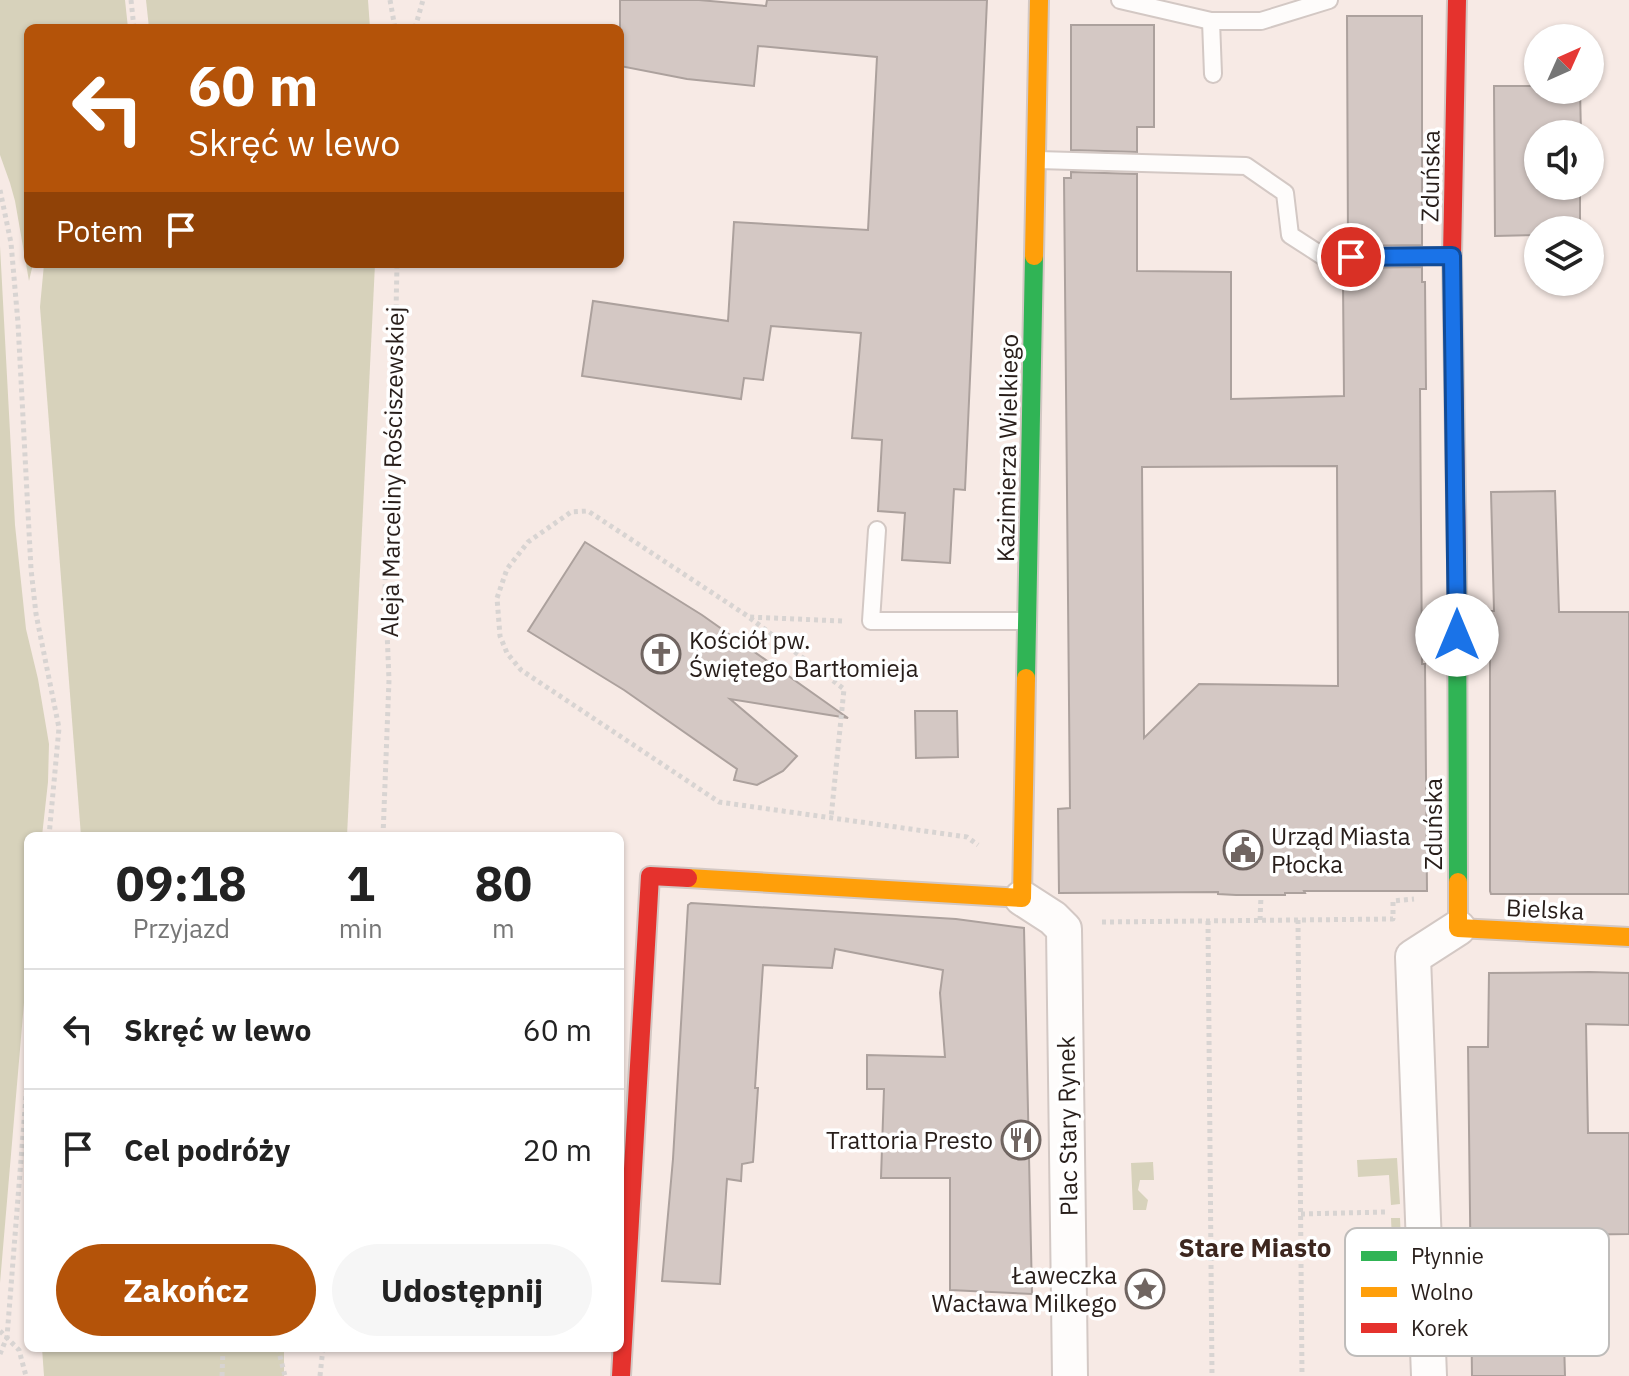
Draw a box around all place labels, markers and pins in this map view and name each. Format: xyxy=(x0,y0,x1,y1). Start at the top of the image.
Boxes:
pin xyxy=(1317,223,1385,291)
place label: Kościół pw. Świętego Bartłomieja xyxy=(689,624,919,684)
church icon: Kościół pw. Świętego Bartłomieja xyxy=(640,633,682,675)
place label: Urząd Miasta Płocka xyxy=(1271,820,1411,880)
public building icon: Urząd Miasta Płocka xyxy=(1222,829,1264,871)
restaurant icon: Trattoria Presto xyxy=(1000,1119,1042,1161)
place label: Trattoria Presto xyxy=(826,1124,993,1156)
place label: Ławeczka Wacława Milkego xyxy=(931,1259,1117,1319)
place icon: Ławeczka Wacława Milkego xyxy=(1124,1268,1166,1310)

